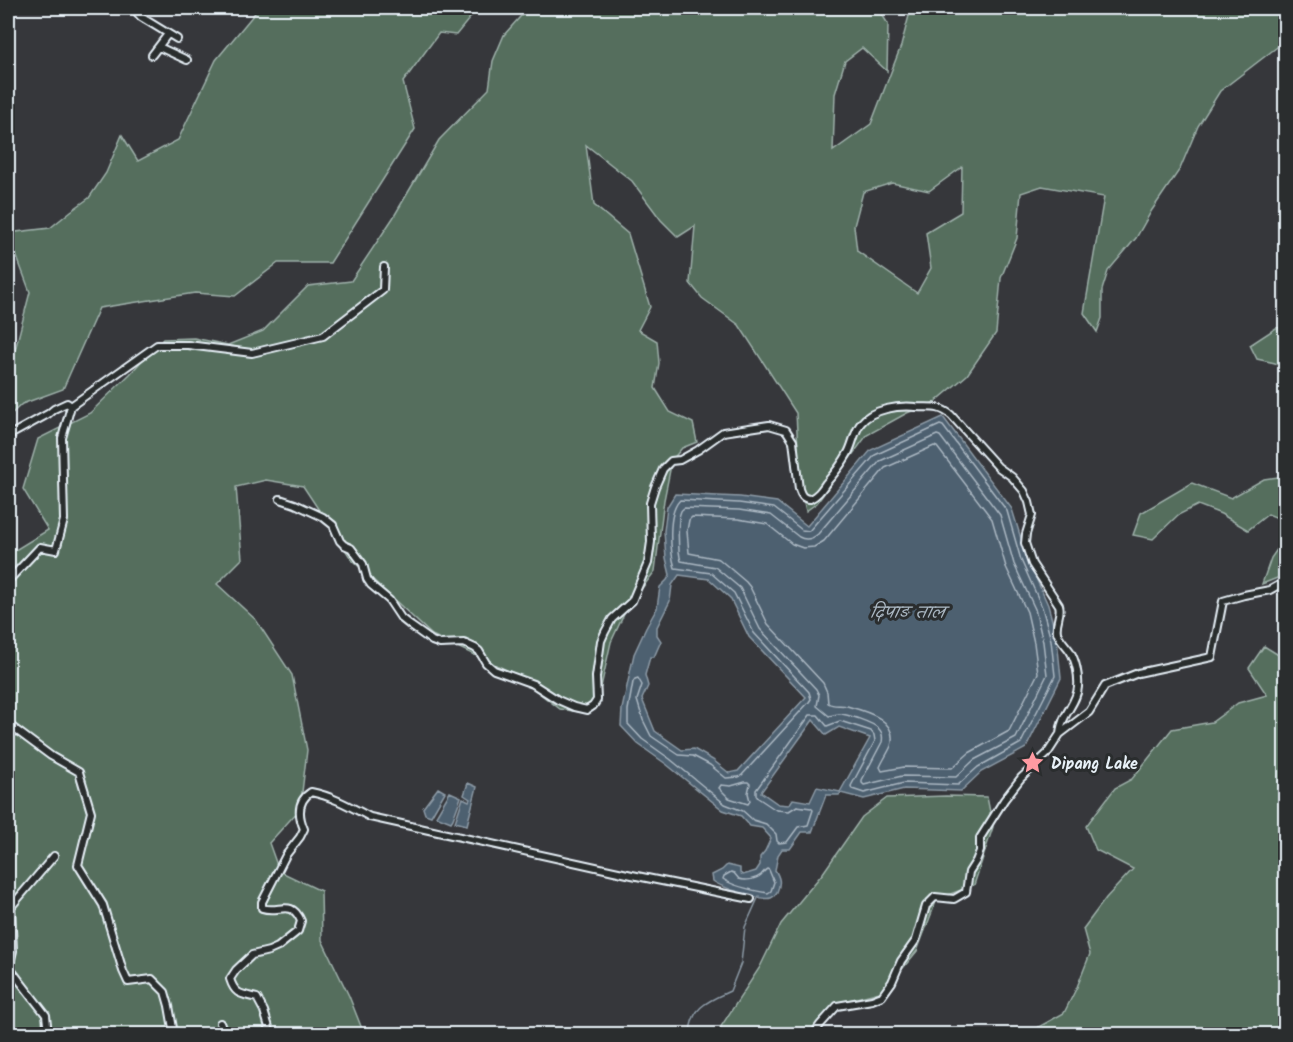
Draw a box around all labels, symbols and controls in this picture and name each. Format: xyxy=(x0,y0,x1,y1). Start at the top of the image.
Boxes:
water label: दिपाङ ताल xyxy=(870,599,951,628)
place icon: Dipang Lake xyxy=(1020,750,1046,776)
place label: Dipang Lake xyxy=(1051,752,1138,777)

